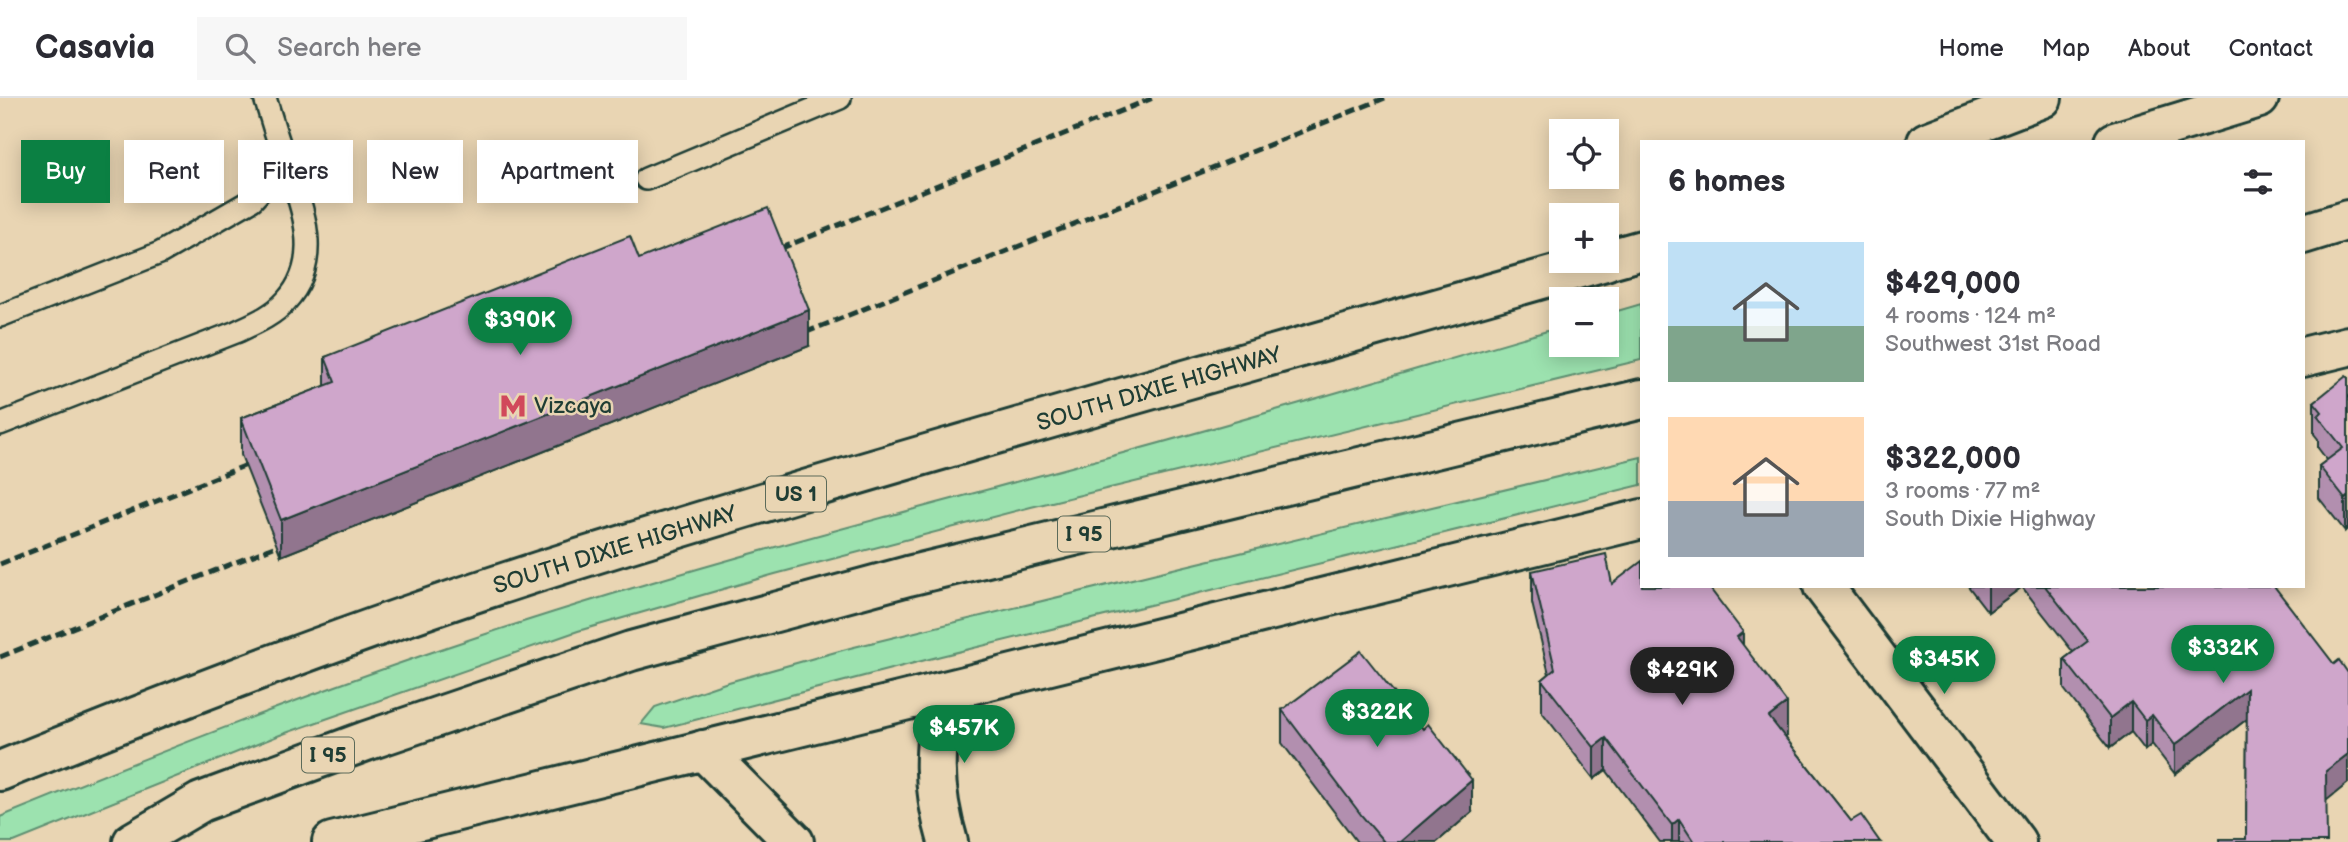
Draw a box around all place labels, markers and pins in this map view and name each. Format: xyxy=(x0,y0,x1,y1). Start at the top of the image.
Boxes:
pin: $390K xyxy=(471,298,569,357)
metro station icon: Vizcaya xyxy=(498,391,528,421)
place label: Vizcaya xyxy=(534,392,612,420)
pin: $332K xyxy=(2174,626,2272,685)
pin: $345K xyxy=(1895,636,1993,696)
pin: $429K xyxy=(1633,648,1731,707)
pin: $322K xyxy=(1328,690,1426,749)
pin: $457K xyxy=(915,706,1013,765)

